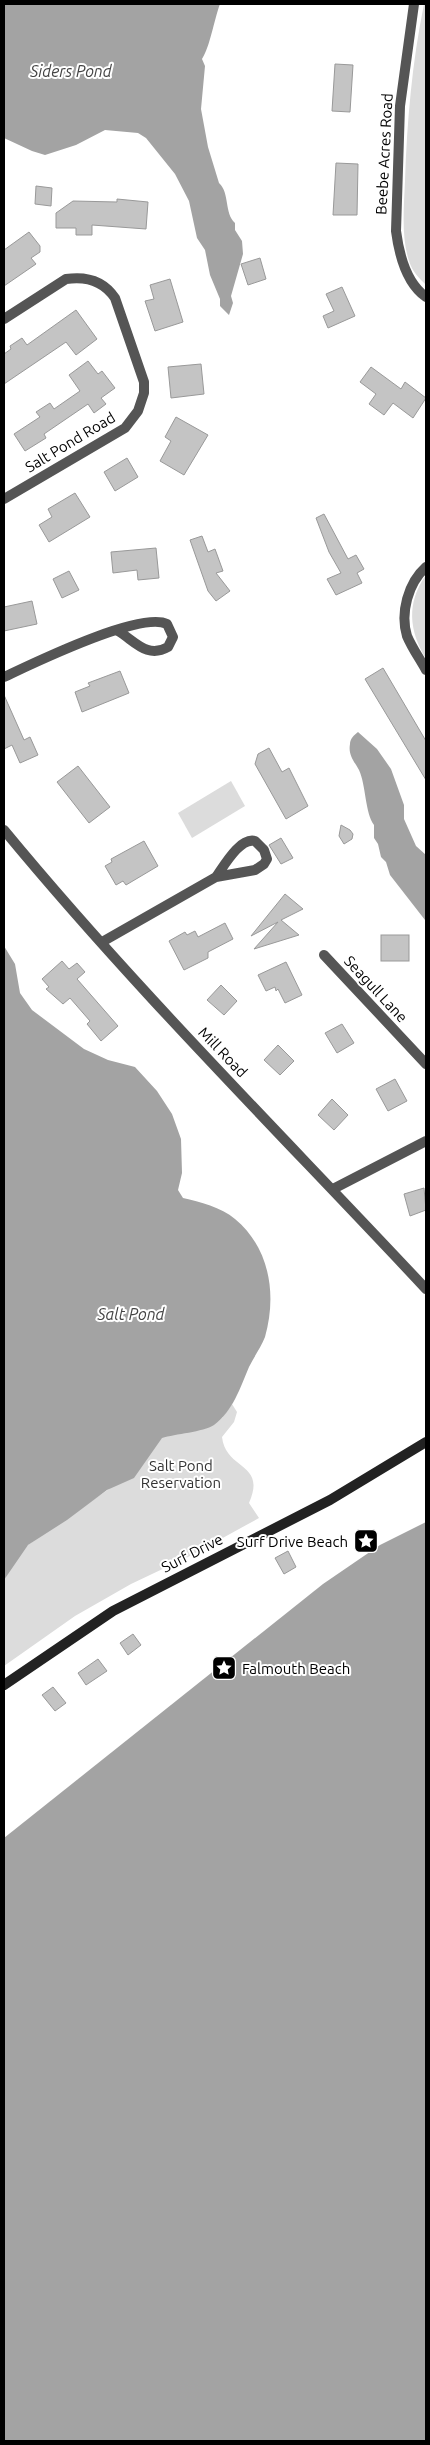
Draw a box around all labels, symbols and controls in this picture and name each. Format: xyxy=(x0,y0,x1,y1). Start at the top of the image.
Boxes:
water label: Siders Pond xyxy=(29,62,113,80)
street label: Beebe Acres Road xyxy=(372,93,396,215)
street label: Salt Pond Road xyxy=(22,409,118,475)
street label: Seagull Lane xyxy=(341,952,411,1026)
street label: Mill Road xyxy=(195,1024,251,1080)
water label: Salt Pond xyxy=(97,1305,166,1323)
park label: Salt Pond Reservation xyxy=(141,1457,221,1491)
place icon: Surf Drive Beach xyxy=(353,1528,379,1554)
street label: Surf Drive xyxy=(158,1530,226,1576)
place label: Surf Drive Beach xyxy=(237,1533,348,1550)
place icon: Falmouth Beach xyxy=(211,1655,237,1681)
place label: Falmouth Beach xyxy=(242,1660,350,1677)

